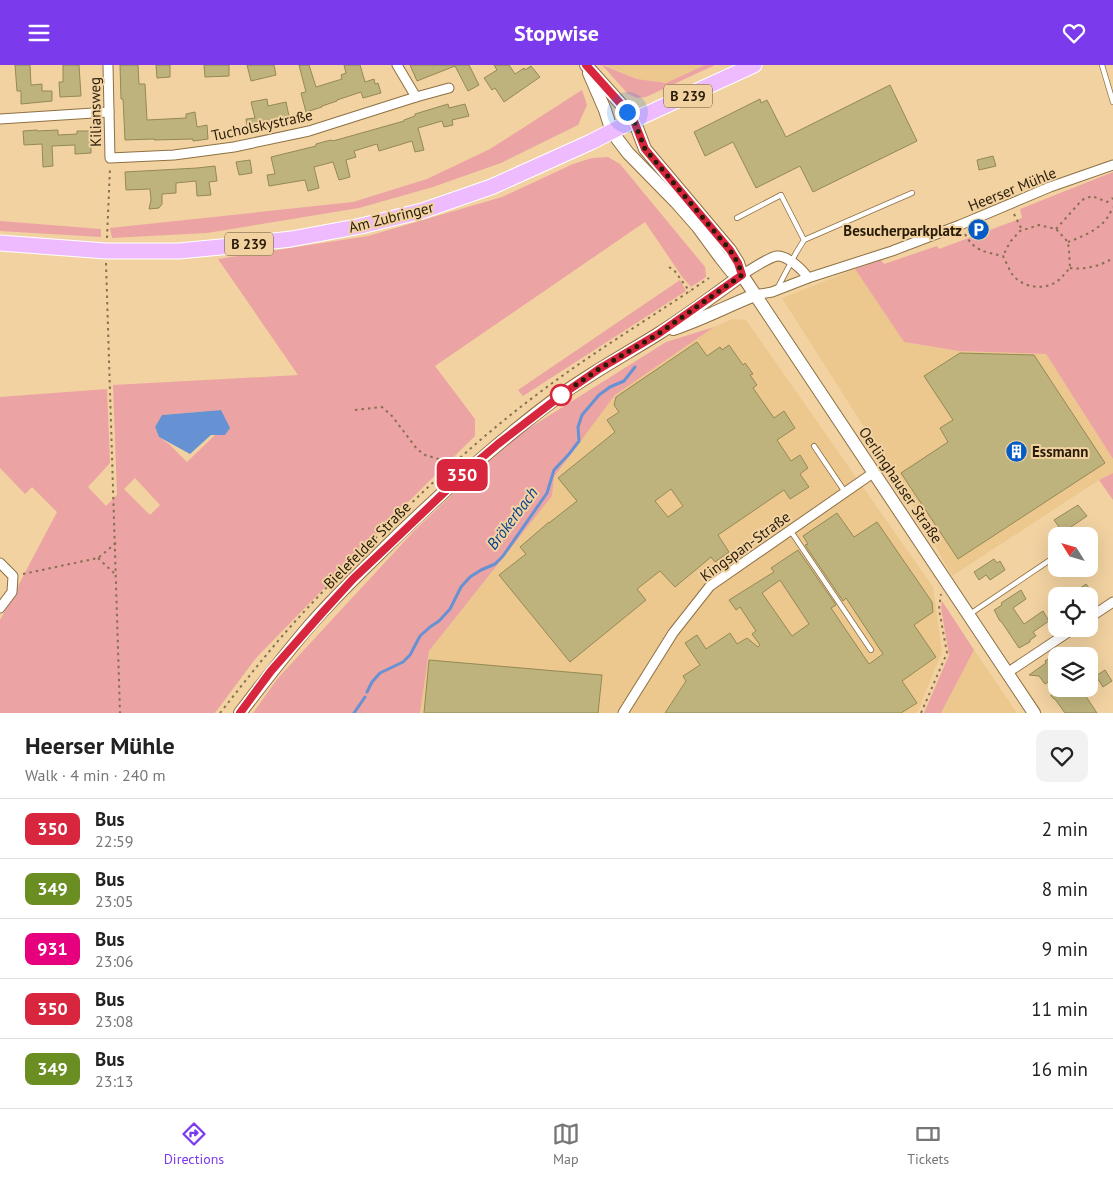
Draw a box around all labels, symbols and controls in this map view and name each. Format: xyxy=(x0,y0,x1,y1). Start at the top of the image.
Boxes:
icon: menu xyxy=(25,19,53,47)
text: Stopwise xyxy=(514,19,599,47)
icon: heart xyxy=(1060,19,1088,47)
street label: Kiliansweg xyxy=(85,77,105,147)
road number: B 239 xyxy=(664,85,712,107)
your location xyxy=(615,100,640,125)
street label: Tucholskystraße xyxy=(210,105,314,145)
street label: Heerser Mühle xyxy=(965,163,1059,215)
street label: Am Zubringer xyxy=(347,197,435,237)
parking icon: Besucherparkplatz xyxy=(966,218,990,242)
place label: Besucherparkplatz xyxy=(843,221,962,240)
road number: B 239 xyxy=(225,233,273,255)
unlabelled marker xyxy=(550,384,572,406)
street label: Oerlinghauser Straße xyxy=(855,423,947,547)
building icon: Essmann xyxy=(1004,439,1028,463)
place label: Essmann xyxy=(1032,442,1088,461)
line badge: 350 xyxy=(433,459,491,491)
text: 350 xyxy=(447,463,477,486)
water label: Brökerbach xyxy=(482,483,542,553)
street label: Bielefelder Straße xyxy=(319,497,415,593)
street label: Kingspan-Straße xyxy=(696,507,794,585)
north arrow xyxy=(1048,527,1098,577)
map controls xyxy=(1048,527,1098,697)
button: locate xyxy=(1048,587,1098,637)
button: layers xyxy=(1048,647,1098,697)
text: Heerser Mühle xyxy=(25,730,175,761)
button: heart xyxy=(1036,730,1088,782)
text: Walk · 4 min · 240 m xyxy=(25,765,165,785)
text: Bus xyxy=(95,807,124,831)
text: 350 xyxy=(37,817,68,840)
text: 2 min xyxy=(1042,817,1088,841)
text: 22:59 xyxy=(95,831,133,851)
text: Bus xyxy=(95,867,124,891)
text: 349 xyxy=(37,877,68,900)
text: 8 min xyxy=(1042,877,1088,901)
text: 23:05 xyxy=(95,891,133,911)
text: Bus xyxy=(95,927,124,951)
text: 931 xyxy=(37,937,68,960)
text: 9 min xyxy=(1042,937,1088,961)
text: 23:06 xyxy=(95,951,133,971)
text: Bus xyxy=(95,987,124,1011)
text: 350 xyxy=(37,997,68,1020)
text: 11 min xyxy=(1031,997,1088,1021)
text: 23:08 xyxy=(95,1011,133,1031)
text: Bus xyxy=(95,1047,124,1071)
text: 349 xyxy=(37,1057,68,1080)
text: 16 min xyxy=(1031,1057,1088,1081)
text: 23:13 xyxy=(95,1071,133,1091)
tab: Directions xyxy=(164,1120,224,1168)
tab: Map xyxy=(552,1120,580,1168)
tab: Tickets xyxy=(907,1120,949,1168)

